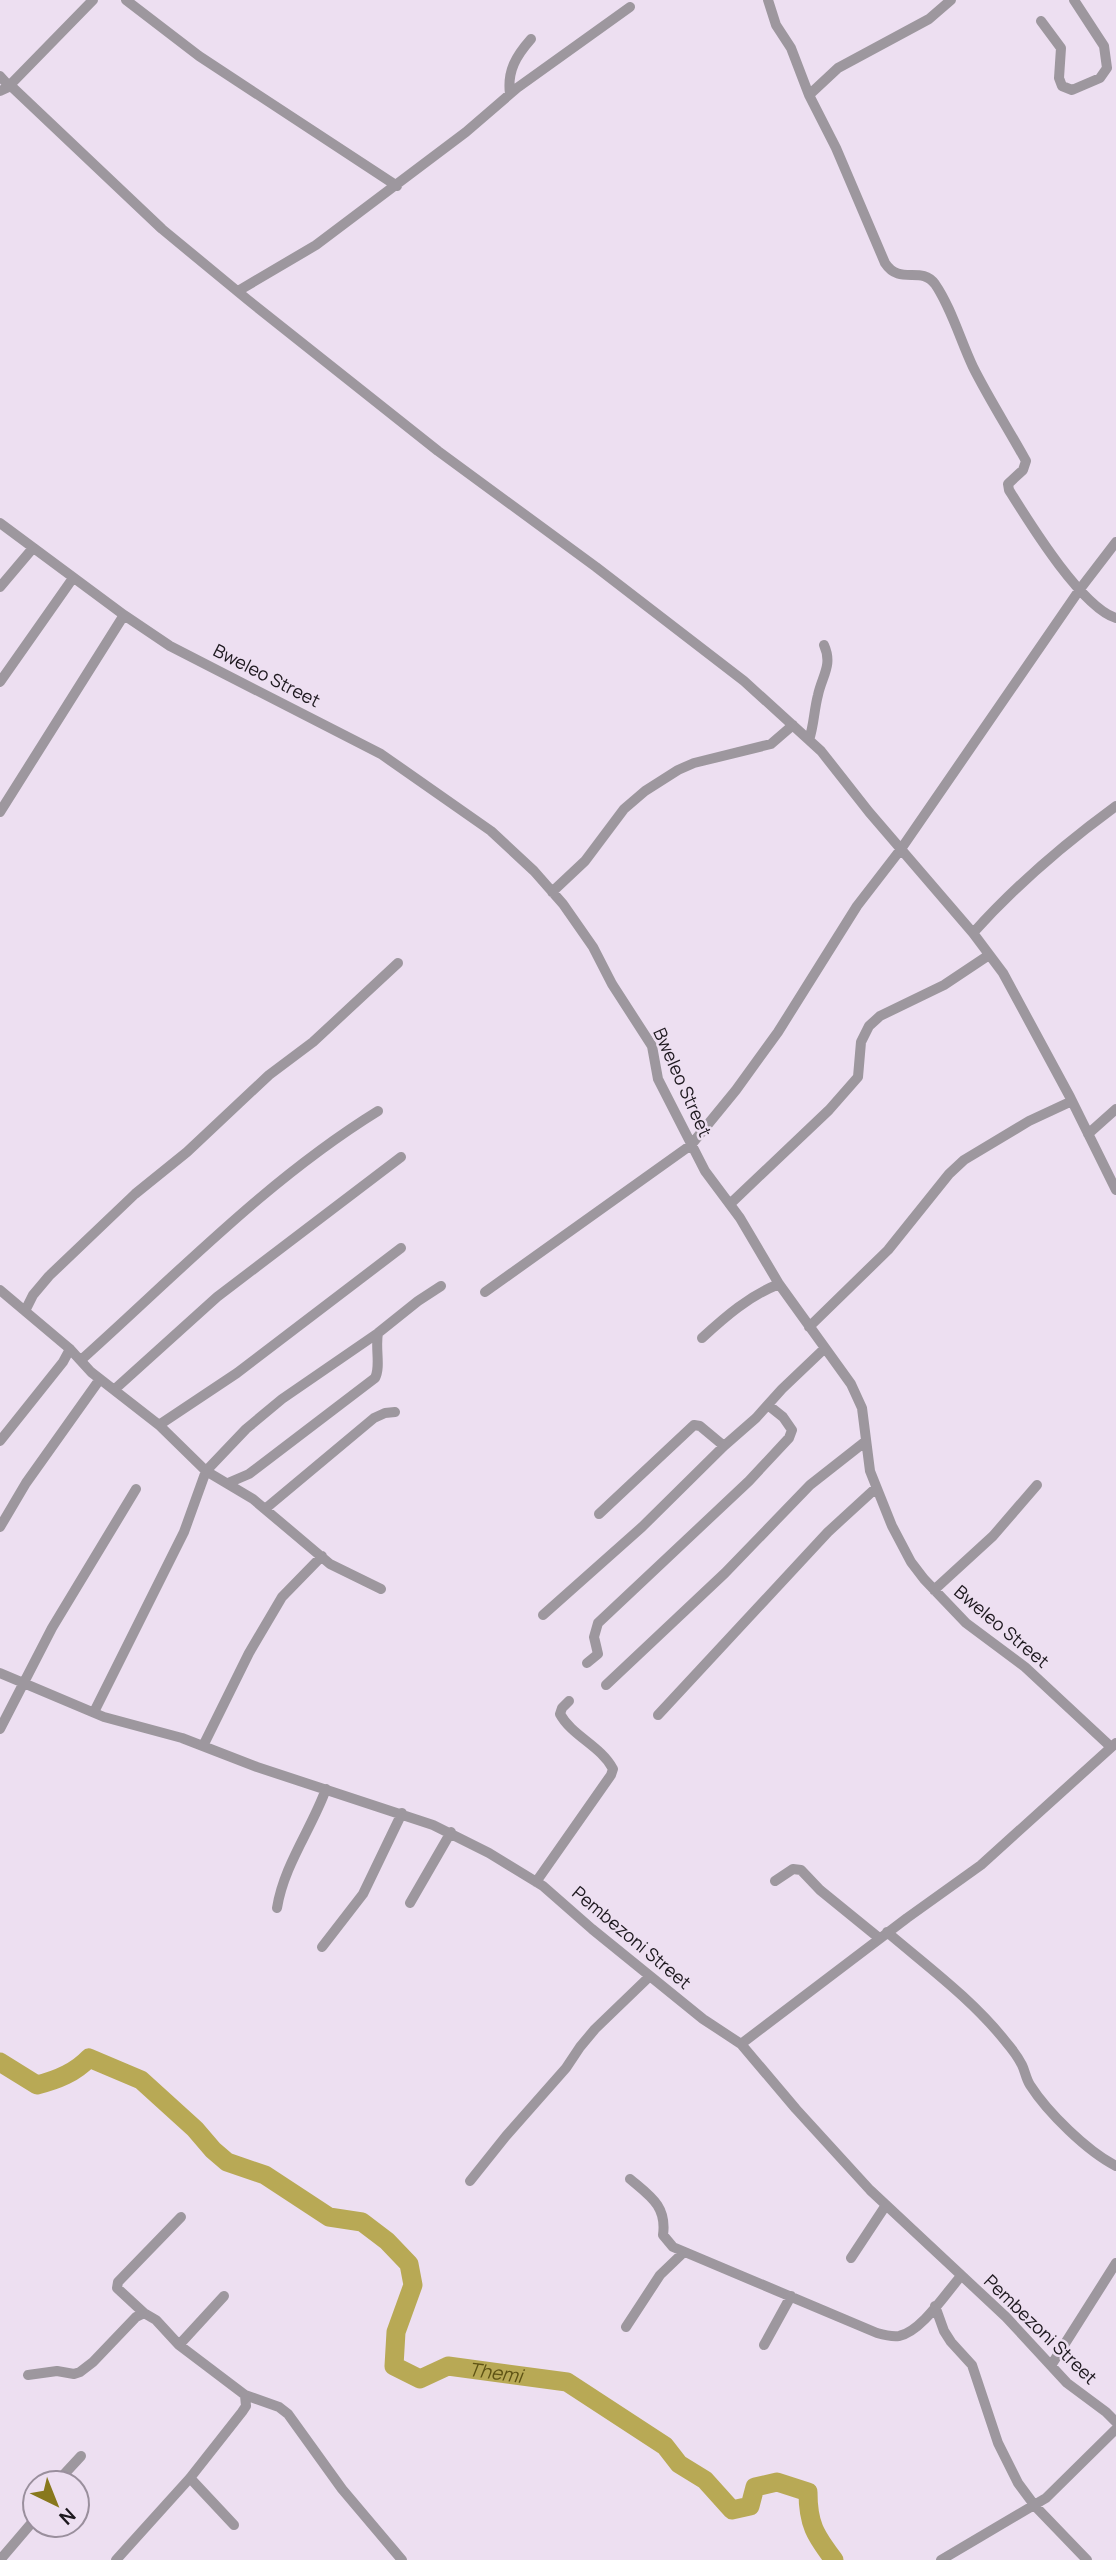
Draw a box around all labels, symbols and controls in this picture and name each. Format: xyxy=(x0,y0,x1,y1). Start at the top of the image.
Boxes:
street label: Bweleo Street xyxy=(209,638,325,712)
street label: Bweleo Street xyxy=(648,1024,718,1140)
street label: Bweleo Street xyxy=(950,1579,1054,1673)
street label: Pembezoni Street xyxy=(567,1880,697,1994)
street label: Pembezoni Street xyxy=(979,2269,1103,2389)
water label: Themi xyxy=(467,2356,526,2389)
north arrow xyxy=(21,2469,91,2539)
text: N xyxy=(54,2502,81,2531)

